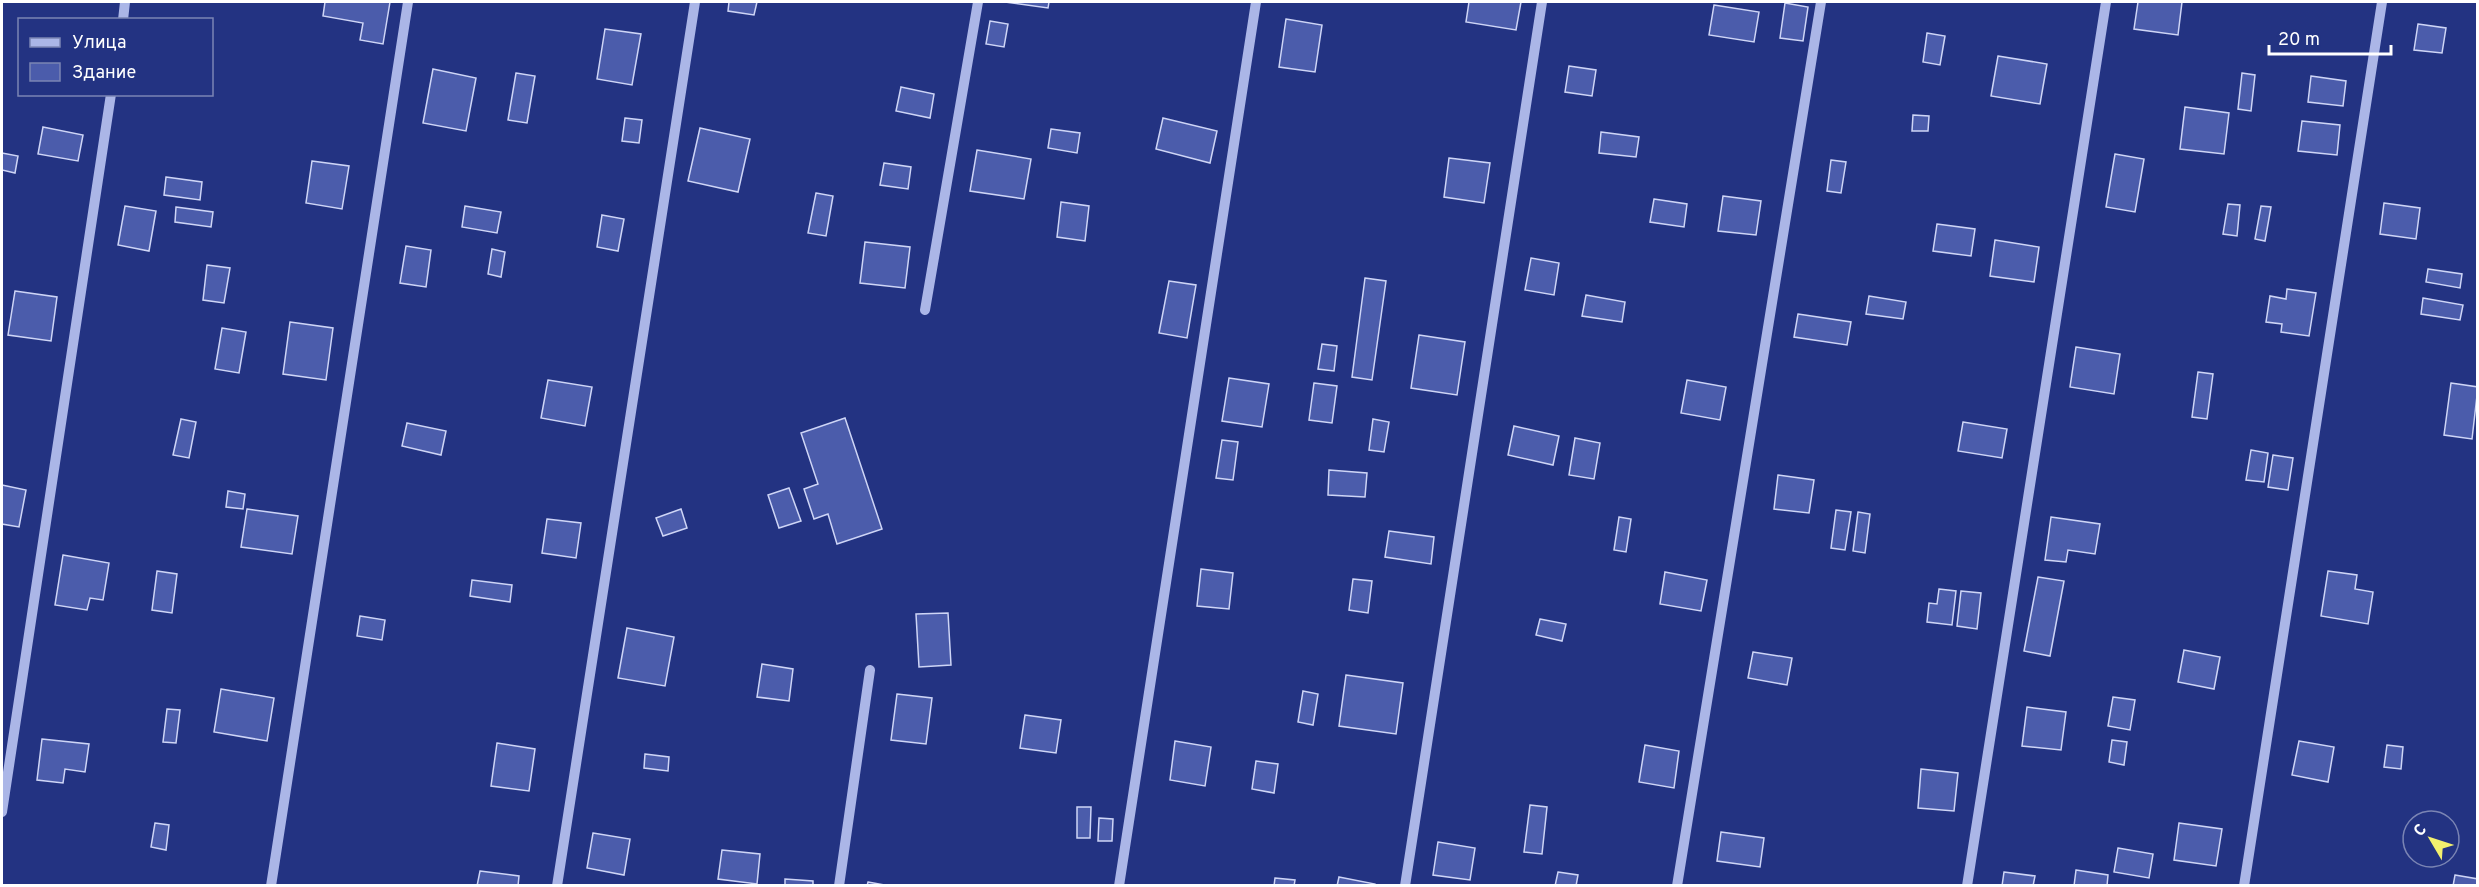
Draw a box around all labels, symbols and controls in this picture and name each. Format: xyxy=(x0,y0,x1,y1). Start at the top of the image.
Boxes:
legend xyxy=(18,18,213,96)
scale bar xyxy=(2269,18,2390,56)
text: 20 m xyxy=(2278,29,2320,52)
text: Улица xyxy=(72,32,126,55)
text: Здание xyxy=(72,62,136,85)
north arrow xyxy=(2401,809,2461,869)
text: С xyxy=(2410,821,2432,841)

